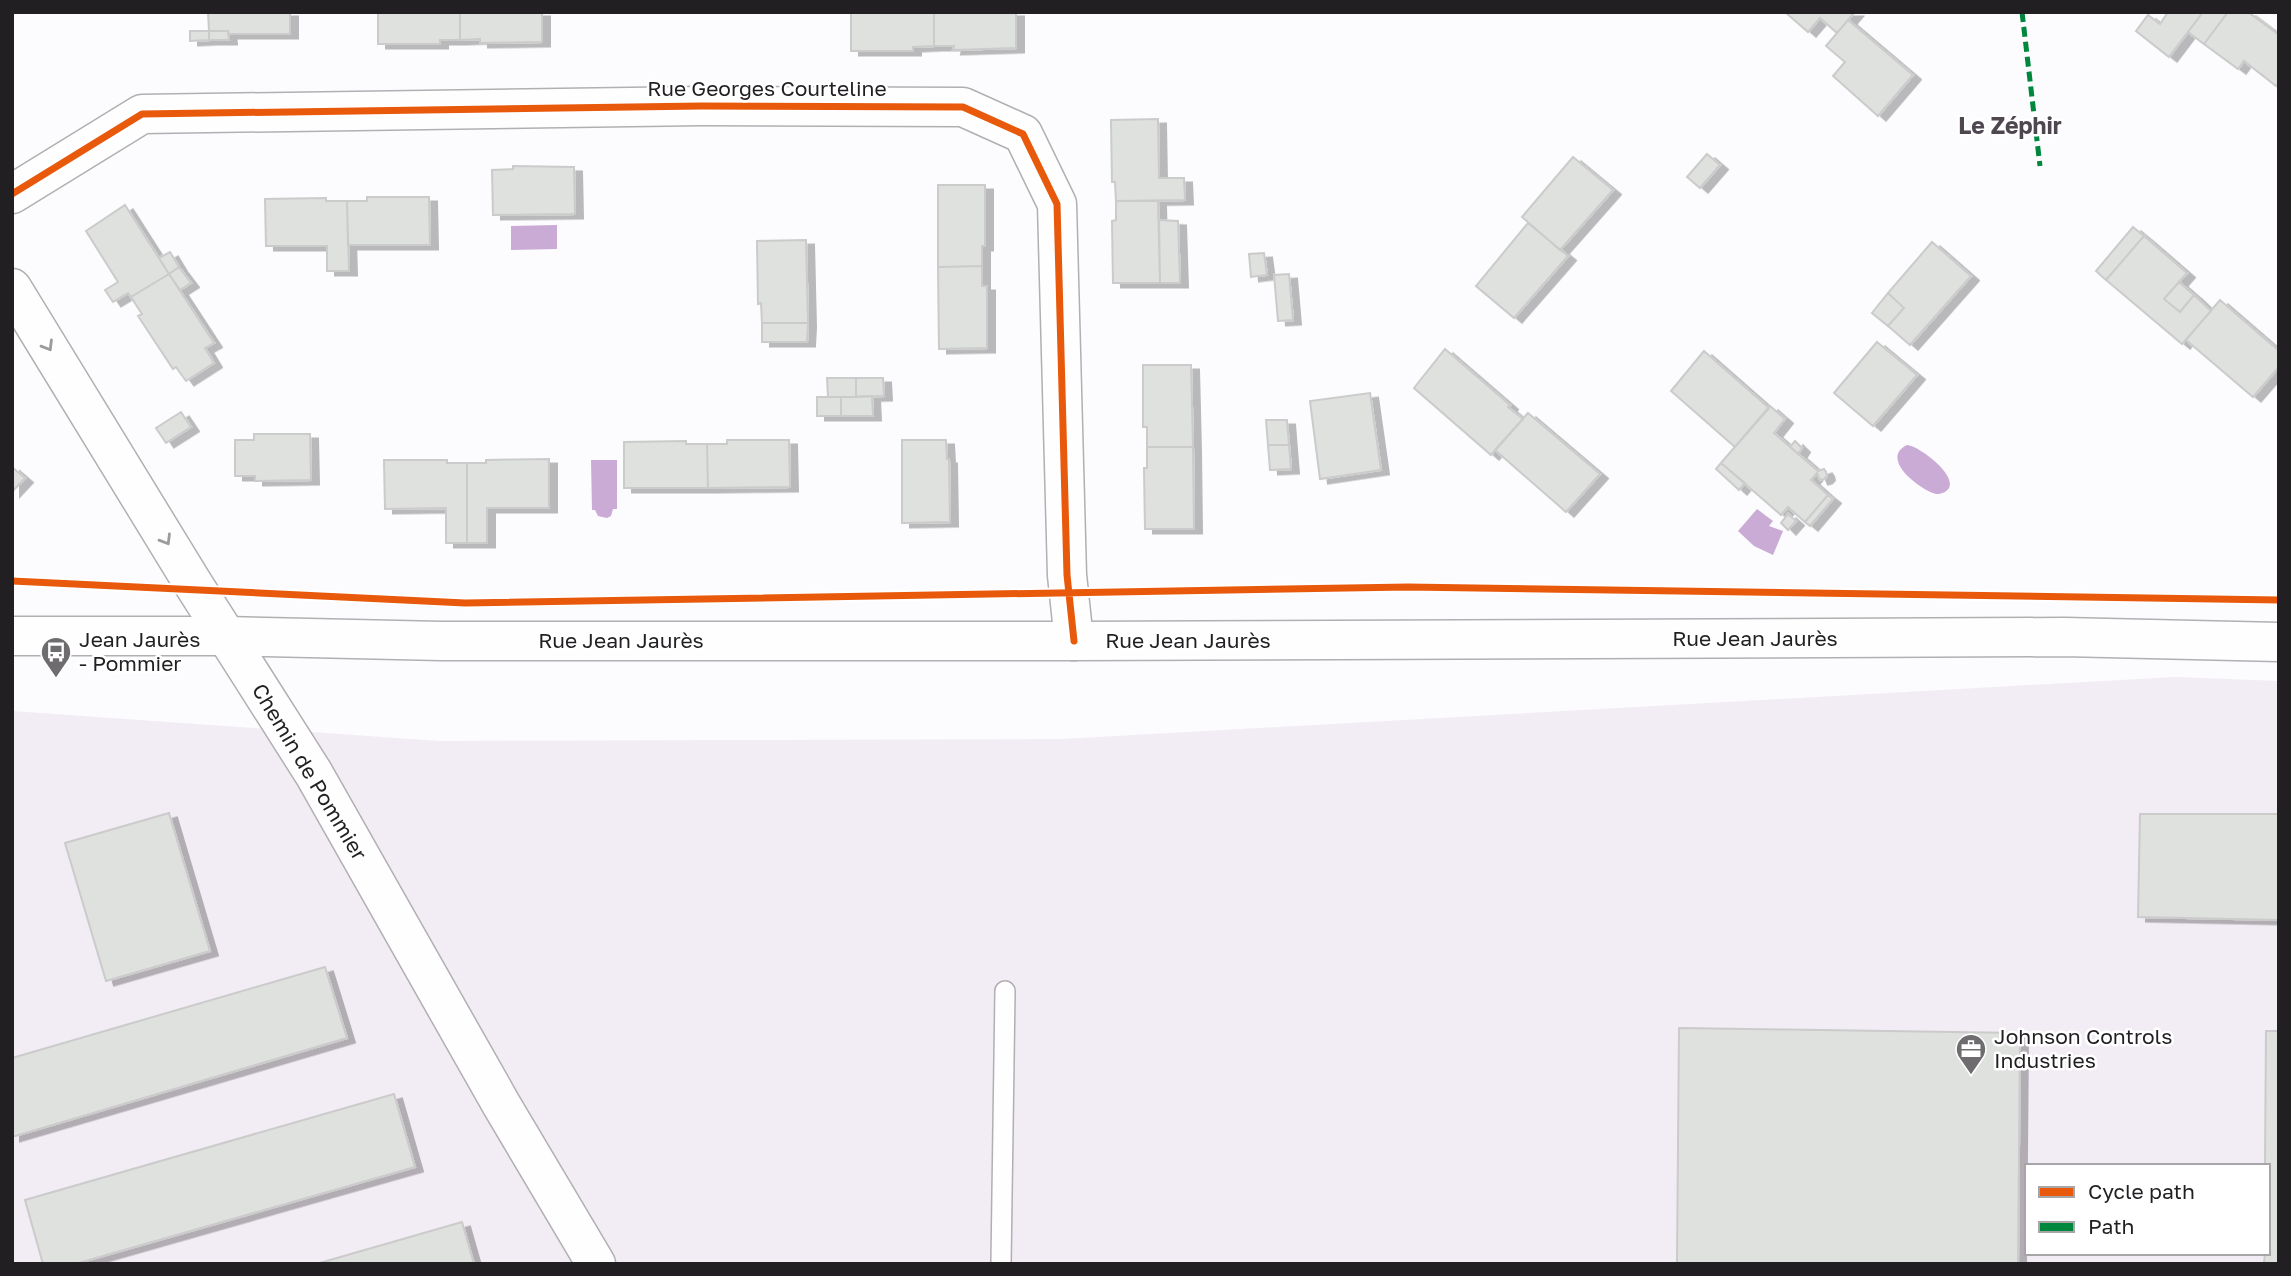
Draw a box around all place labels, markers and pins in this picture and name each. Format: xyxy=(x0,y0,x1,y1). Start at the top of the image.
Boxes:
place label: Jean Jaurès - Pommier xyxy=(79,626,200,676)
bus stop icon: Jean Jaurès - Pommier xyxy=(39,635,73,679)
place label: Johnson Controls Industries xyxy=(1994,1023,2172,1073)
office icon: Johnson Controls Industries xyxy=(1954,1032,1988,1076)

